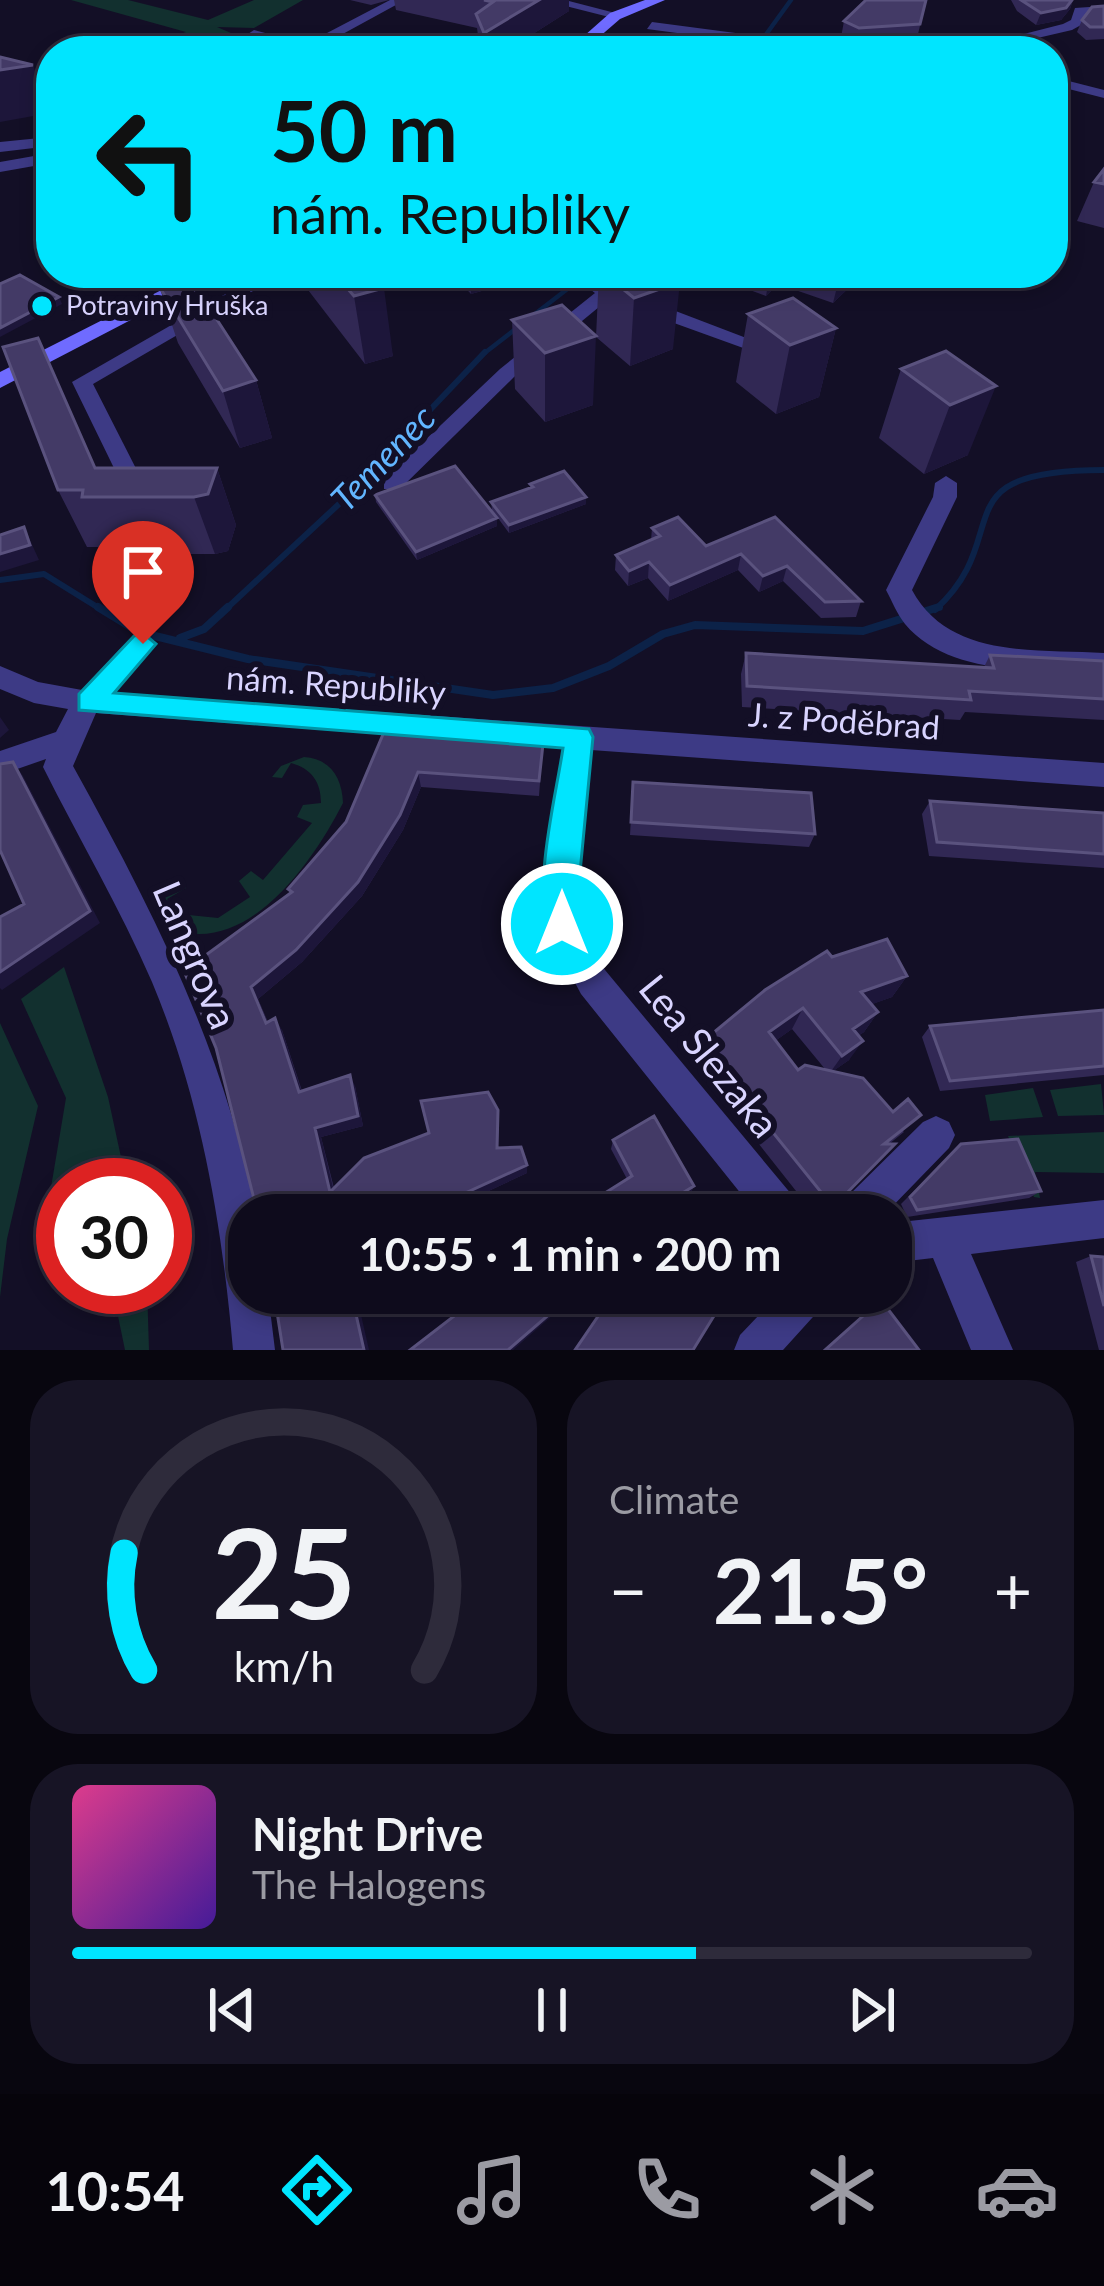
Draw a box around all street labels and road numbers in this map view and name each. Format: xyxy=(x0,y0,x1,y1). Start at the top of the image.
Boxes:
street label: nám. Republiky xyxy=(225,656,447,712)
street label: J. z Poděbrad xyxy=(747,693,941,747)
street label: Langrova xyxy=(144,874,247,1035)
street label: Lea Slezaka xyxy=(630,965,789,1146)

